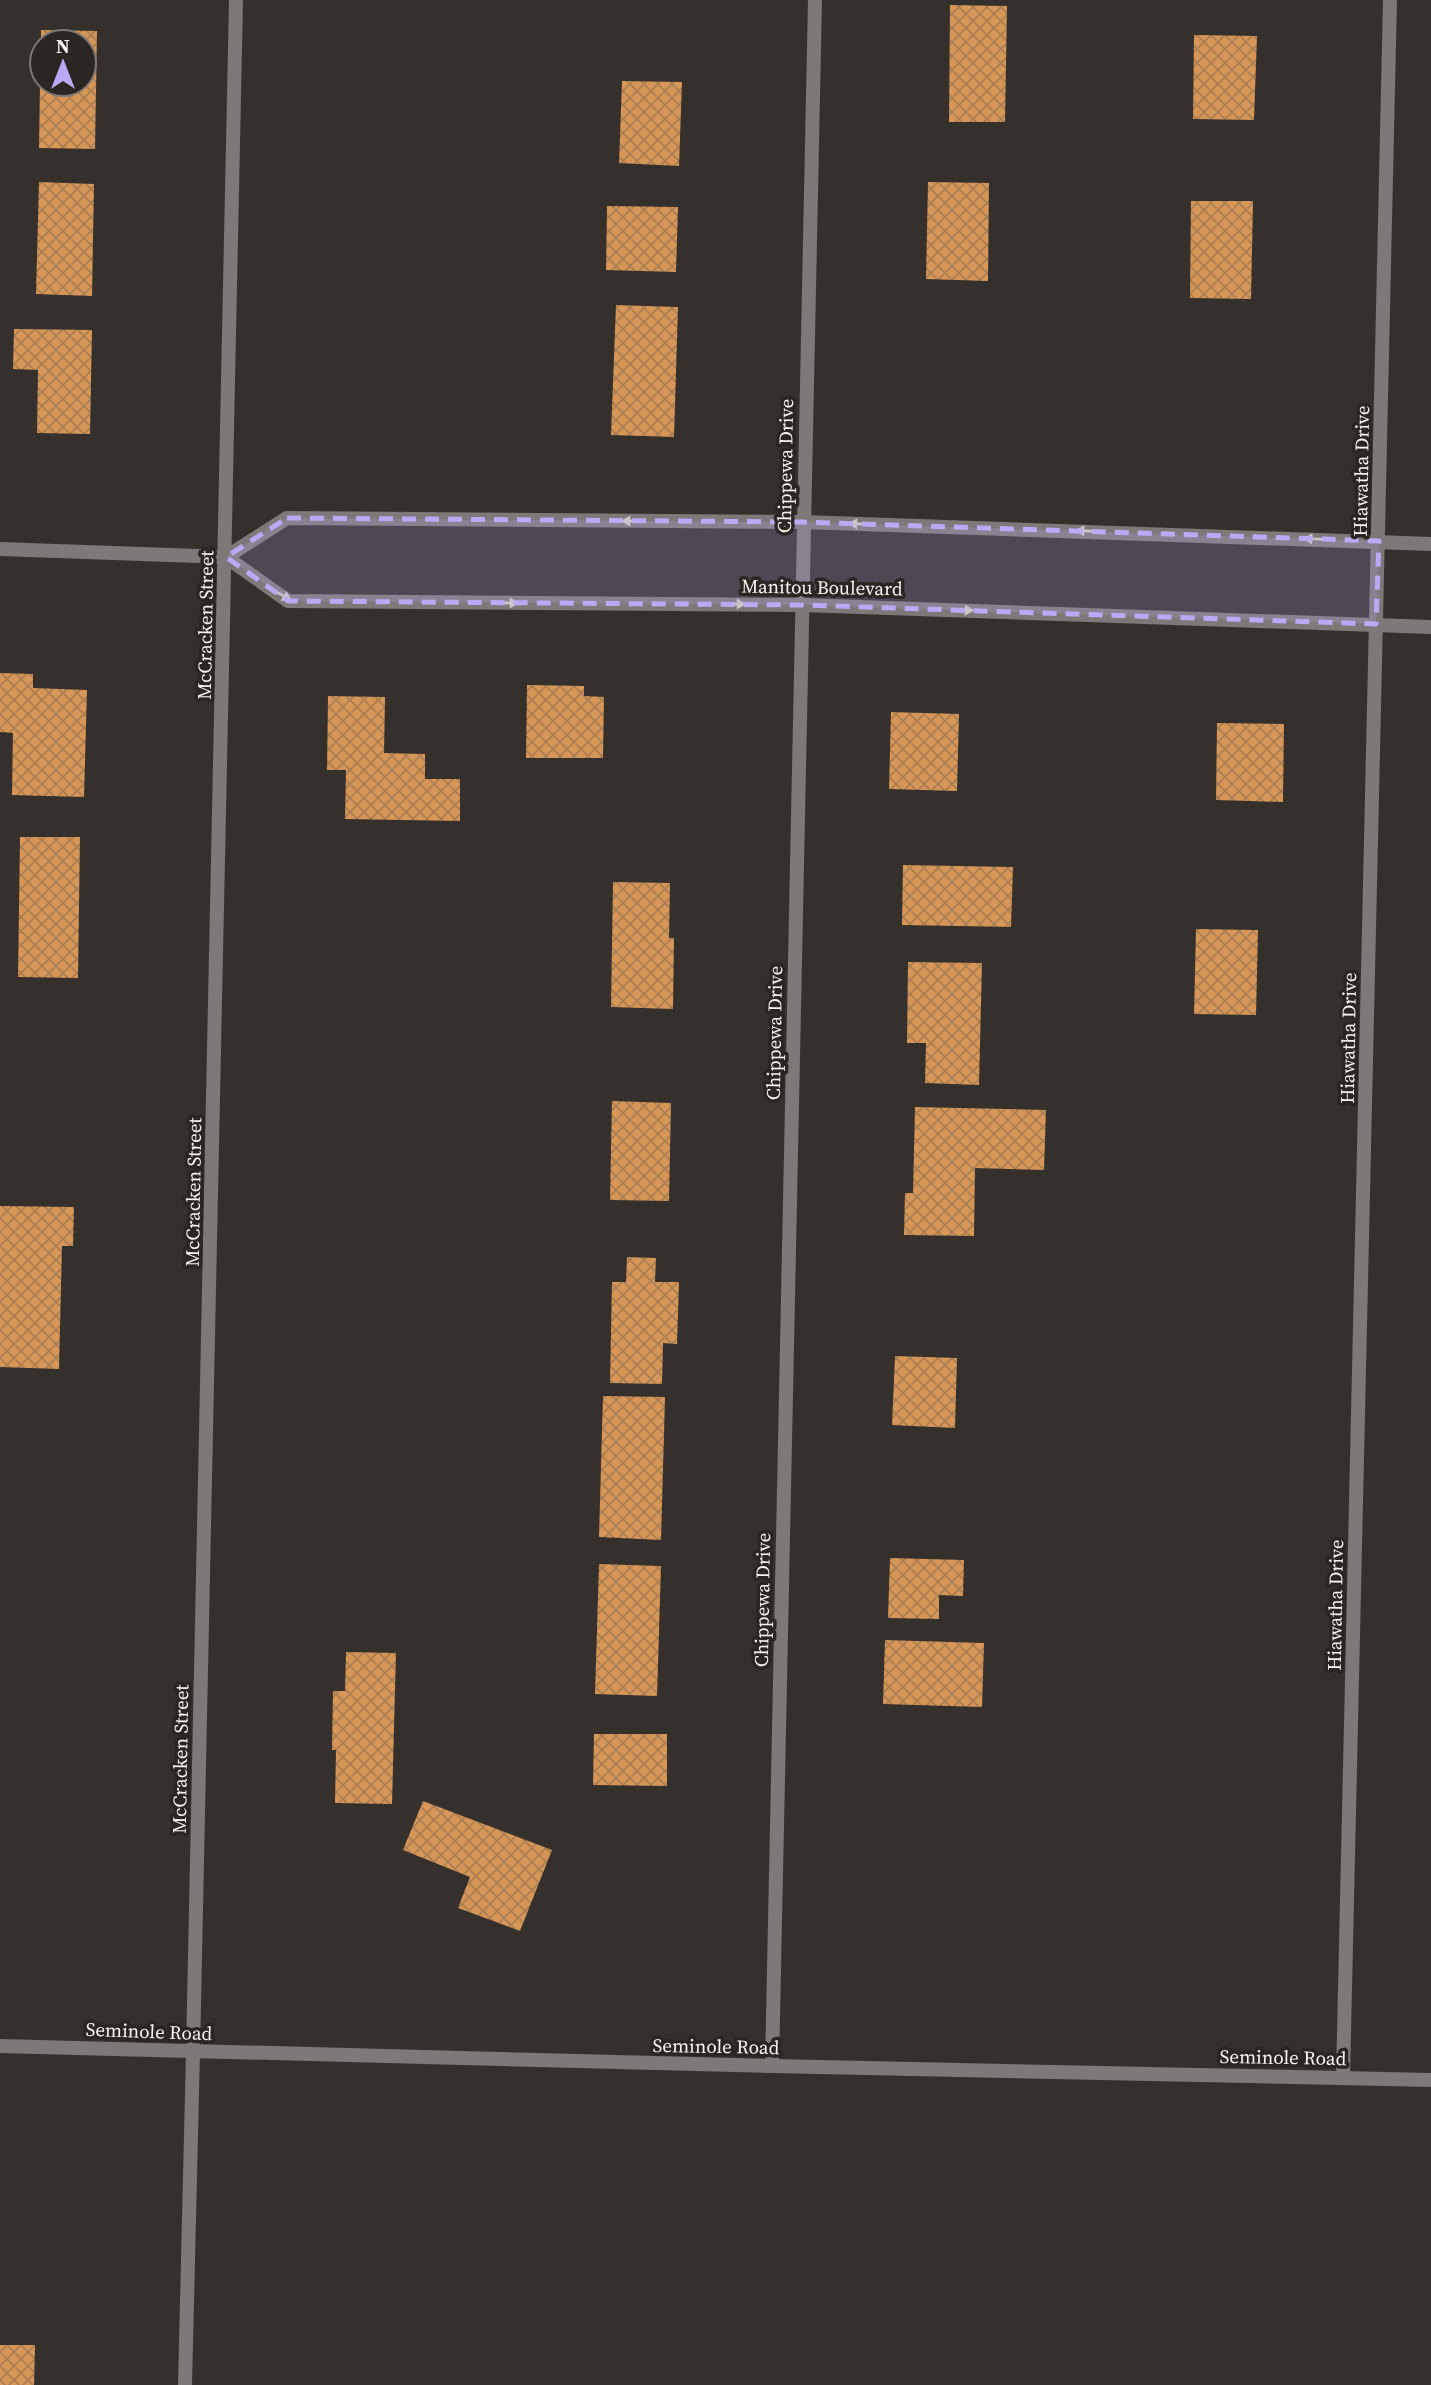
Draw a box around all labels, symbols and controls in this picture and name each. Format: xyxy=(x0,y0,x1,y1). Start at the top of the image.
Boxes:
north arrow xyxy=(28,28,98,98)
text: N xyxy=(56,33,70,59)
street label: Chippewa Drive xyxy=(771,399,799,533)
street label: Hiawatha Drive xyxy=(1347,405,1375,537)
one-way arrow xyxy=(620,515,642,526)
one-way arrow xyxy=(848,518,870,529)
one-way arrow xyxy=(1075,526,1097,537)
one-way arrow xyxy=(1303,533,1325,544)
street label: McCracken Street xyxy=(191,549,219,700)
street label: Manitou Boulevard xyxy=(741,573,903,601)
one-way arrow xyxy=(272,589,292,601)
one-way arrow xyxy=(497,597,519,609)
one-way arrow xyxy=(724,598,746,610)
one-way arrow xyxy=(952,604,974,616)
street label: Chippewa Drive xyxy=(760,966,788,1100)
street label: Hiawatha Drive xyxy=(1334,972,1362,1104)
street label: McCracken Street xyxy=(179,1116,207,1267)
street label: Chippewa Drive xyxy=(748,1533,776,1667)
street label: Hiawatha Drive xyxy=(1321,1539,1349,1671)
street label: McCracken Street xyxy=(166,1683,194,1834)
street label: Seminole Road xyxy=(85,2016,213,2046)
street label: Seminole Road xyxy=(652,2032,780,2060)
street label: Seminole Road xyxy=(1219,2043,1347,2071)

